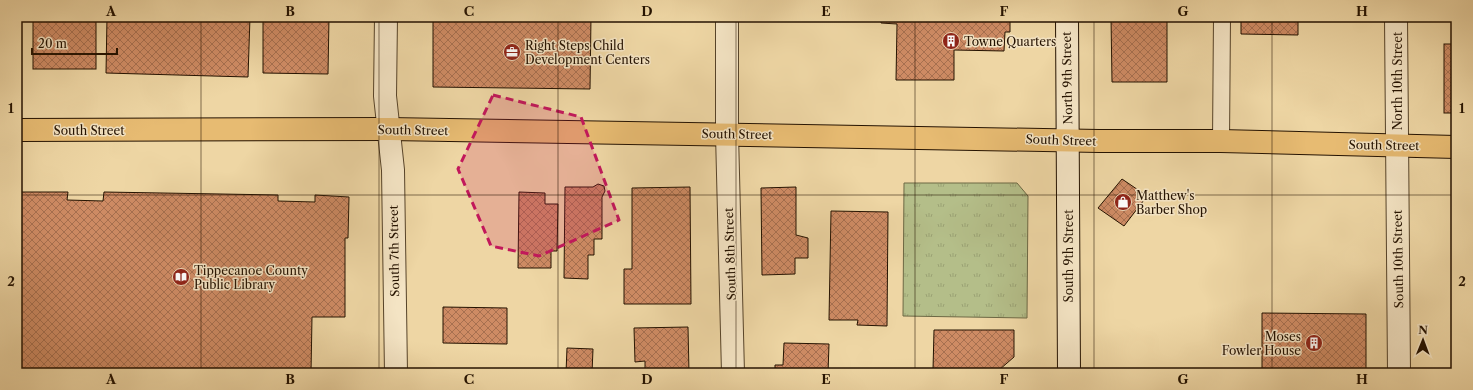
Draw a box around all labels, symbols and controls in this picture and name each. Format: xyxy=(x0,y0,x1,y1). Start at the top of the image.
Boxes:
text: A xyxy=(105,3,117,19)
text: B xyxy=(285,3,295,19)
text: C xyxy=(464,3,474,19)
text: D xyxy=(641,3,653,19)
text: E xyxy=(821,3,831,19)
text: F xyxy=(1000,3,1009,19)
text: G xyxy=(1177,3,1189,19)
text: H xyxy=(1356,3,1368,19)
scale bar xyxy=(32,30,117,56)
building icon: Towne Quarters xyxy=(941,31,961,51)
street label: North 9th Street xyxy=(1059,31,1075,125)
street label: North 10th Street xyxy=(1390,31,1405,130)
place label: Towne Quarters xyxy=(964,34,1056,49)
text: 20 m xyxy=(38,36,67,51)
place label: Right Steps Child Development Centers xyxy=(525,38,650,67)
office icon: Right Steps Child Development Centers xyxy=(502,42,522,62)
text: 1 xyxy=(8,100,14,116)
text: 1 xyxy=(1459,100,1465,116)
street label: South Street xyxy=(377,122,449,138)
street label: South Street xyxy=(54,123,125,138)
street label: South Street xyxy=(701,126,773,142)
street label: South Street xyxy=(1025,131,1097,149)
street label: South Street xyxy=(1348,137,1420,153)
place label: Matthew's Barber Shop xyxy=(1136,188,1207,217)
shop icon: Matthew's Barber Shop xyxy=(1113,192,1133,212)
street label: South 7th Street xyxy=(386,204,402,297)
street label: South 8th Street xyxy=(721,207,739,301)
street label: South 9th Street xyxy=(1061,209,1076,302)
street label: South 10th Street xyxy=(1390,209,1406,308)
place label: Tippecanoe County Public Library xyxy=(194,263,308,292)
library icon: Tippecanoe County Public Library xyxy=(171,267,191,287)
text: 2 xyxy=(7,273,15,289)
text: 2 xyxy=(1458,273,1466,289)
north arrow xyxy=(1403,320,1443,360)
text: N xyxy=(1418,323,1429,337)
place label: Moses Fowler House xyxy=(1222,329,1301,358)
building icon: Moses Fowler House xyxy=(1304,333,1324,353)
text: A xyxy=(105,371,117,387)
text: B xyxy=(285,371,295,387)
text: C xyxy=(464,371,474,387)
text: D xyxy=(641,371,653,387)
text: E xyxy=(821,371,831,387)
text: F xyxy=(1000,371,1009,387)
text: G xyxy=(1177,371,1189,387)
text: H xyxy=(1356,371,1368,387)

